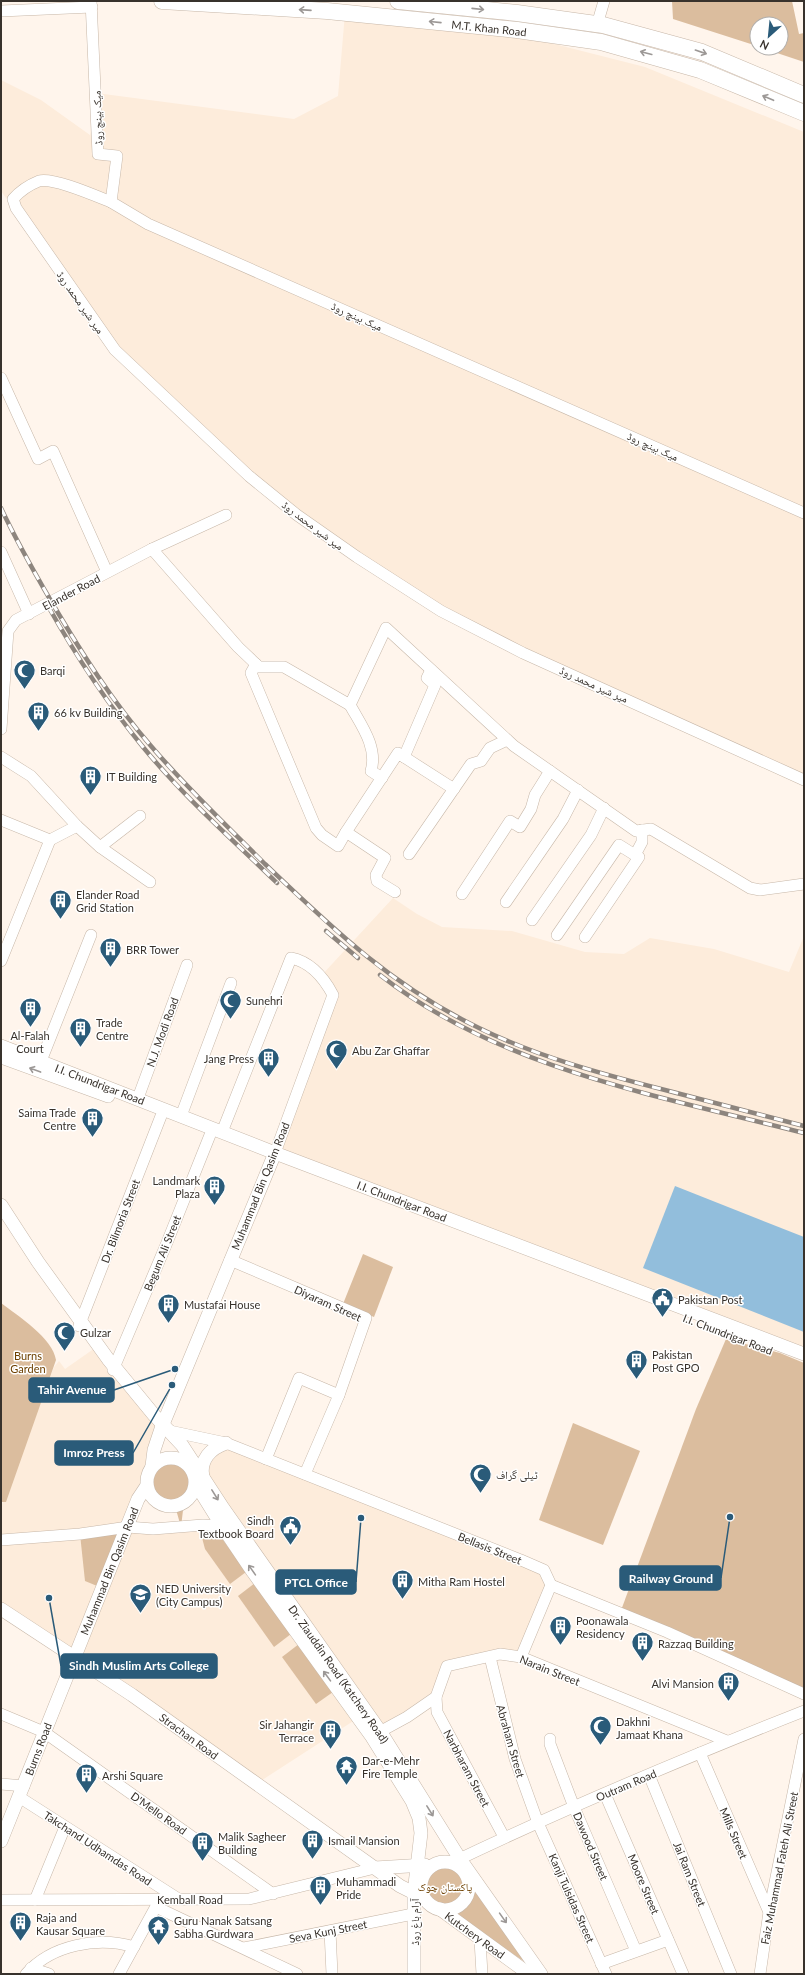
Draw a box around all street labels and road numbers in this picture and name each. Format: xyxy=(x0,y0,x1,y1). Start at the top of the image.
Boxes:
street label: M.T. Khan Road xyxy=(451,18,527,38)
street label: میک ہینچ روڈ xyxy=(90,90,105,146)
street label: میر شیر محمد روڈ xyxy=(54,268,107,336)
street label: میک ہینچ روڈ xyxy=(329,299,385,334)
street label: میک ہینچ روڈ xyxy=(625,429,681,464)
street label: میر شیر محمد روڈ xyxy=(280,498,346,552)
street label: Elander Road xyxy=(40,571,102,613)
street label: میر شیر محمد روڈ xyxy=(558,663,630,705)
street label: N.J. Modi Road xyxy=(143,995,181,1069)
street label: I.I. Chundrigar Road xyxy=(53,1061,147,1107)
street label: Muhammad Bin Qasim Road xyxy=(228,1120,292,1252)
street label: Dr. Bilmoria Street xyxy=(98,1177,142,1265)
street label: I.I. Chundrigar Road xyxy=(355,1178,449,1224)
street label: Begum Ali Street xyxy=(141,1213,183,1293)
street label: Diyaram Street xyxy=(292,1282,364,1324)
street label: I.I. Chundrigar Road xyxy=(681,1311,775,1357)
street label: Muhammad Bin Qasim Road xyxy=(77,1505,141,1637)
street label: Bellasis Street xyxy=(456,1529,524,1567)
street label: Dr. Ziauddin Road (Katchery Road) xyxy=(286,1602,392,1746)
street label: Narain Street xyxy=(518,1652,582,1688)
street label: Abraham Street xyxy=(494,1703,528,1779)
street label: Strachan Road xyxy=(157,1710,221,1762)
street label: Burns Road xyxy=(22,1721,54,1777)
street label: Narbharam Street xyxy=(441,1727,493,1809)
street label: Outram Road xyxy=(594,1766,658,1804)
street label: D'Mello Road xyxy=(129,1789,189,1837)
street label: Faiz Muhammad Fateh Ali Street xyxy=(758,1790,800,1945)
street label: Mills Street xyxy=(717,1805,751,1861)
street label: Takchand Udhamdas Road xyxy=(42,1808,154,1888)
street label: Dawood Street xyxy=(571,1810,611,1882)
street label: Jai Ram Street xyxy=(671,1840,709,1908)
street label: Kanji Tulsidas Street xyxy=(546,1851,598,1945)
street label: Moore Street xyxy=(626,1852,662,1916)
street label: Kemball Road xyxy=(157,1893,223,1906)
street label: آرام باغ روڈ xyxy=(408,1898,422,1945)
street label: Kutchery Road xyxy=(443,1909,507,1961)
street label: Seva Kunj Street xyxy=(288,1917,368,1945)

